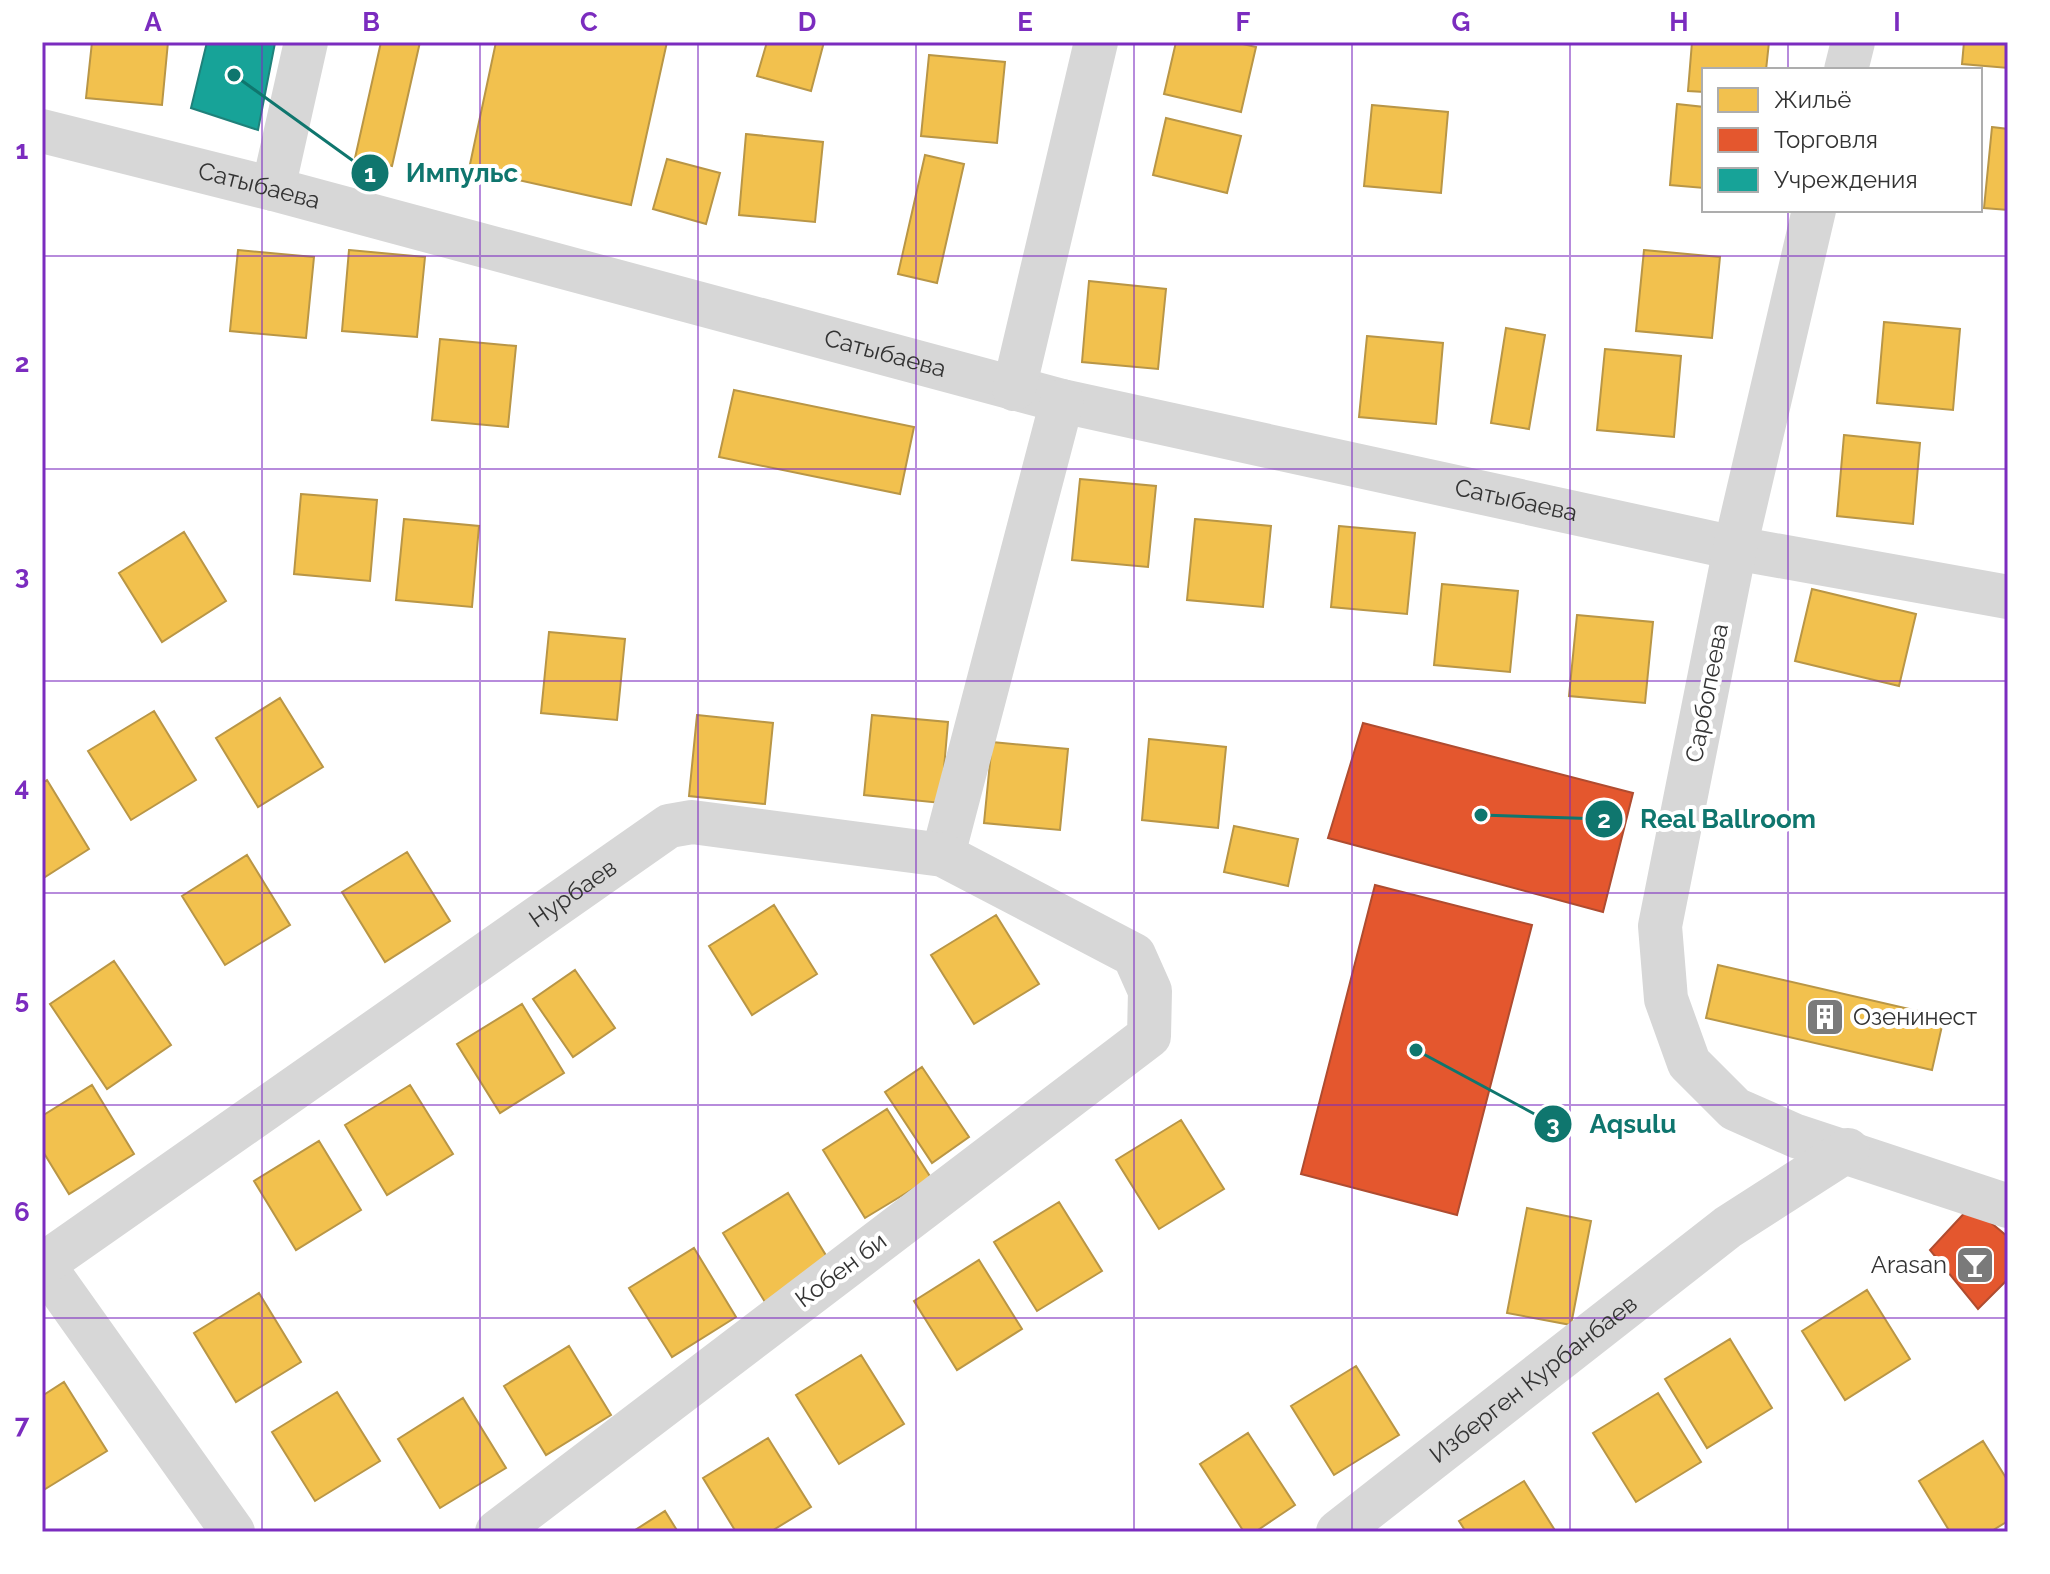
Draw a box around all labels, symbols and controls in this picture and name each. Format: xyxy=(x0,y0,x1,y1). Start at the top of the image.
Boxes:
text: A xyxy=(144,7,162,37)
text: B xyxy=(362,7,380,37)
text: C xyxy=(580,7,598,37)
text: D xyxy=(798,7,816,37)
text: E xyxy=(1017,7,1033,37)
text: F xyxy=(1236,7,1251,37)
text: G xyxy=(1452,7,1470,37)
text: H xyxy=(1669,7,1689,37)
text: I xyxy=(1893,7,1901,37)
legend xyxy=(1702,68,1982,212)
text: Жильё xyxy=(1774,85,1851,114)
text: Торговля xyxy=(1774,125,1878,154)
text: 1 xyxy=(16,135,29,165)
callout: Импульс xyxy=(350,148,534,198)
street label: Сатыбаева xyxy=(195,156,323,215)
text: Импульс xyxy=(406,158,519,188)
text: 1 xyxy=(364,159,376,188)
text: Учреждения xyxy=(1774,165,1918,194)
street label: Сатыбаева xyxy=(821,323,949,383)
text: 2 xyxy=(15,348,29,378)
street label: Сатыбаева xyxy=(1452,472,1580,527)
text: 3 xyxy=(15,560,29,590)
street label: Сарбопеева xyxy=(1679,621,1734,765)
text: 4 xyxy=(15,772,29,802)
callout: Real Ballroom xyxy=(1584,794,1832,844)
text: Real Ballroom xyxy=(1640,804,1816,834)
text: 2 xyxy=(1597,805,1611,834)
street label: Нурбаев xyxy=(523,852,622,934)
text: 5 xyxy=(15,984,29,1014)
building icon: Озенинест xyxy=(1804,996,1846,1038)
place label: Озенинест xyxy=(1853,1002,1978,1031)
callout: Aqsulu xyxy=(1533,1099,1692,1149)
text: Aqsulu xyxy=(1590,1109,1676,1139)
text: 3 xyxy=(1546,1110,1560,1139)
text: 6 xyxy=(14,1197,30,1227)
street label: Кобен би xyxy=(789,1226,892,1313)
bar icon: Arasan xyxy=(1954,1244,1996,1286)
place label: Arasan xyxy=(1871,1250,1947,1279)
street label: Изберген Курбанбаев xyxy=(1424,1289,1643,1469)
text: 7 xyxy=(15,1409,30,1439)

